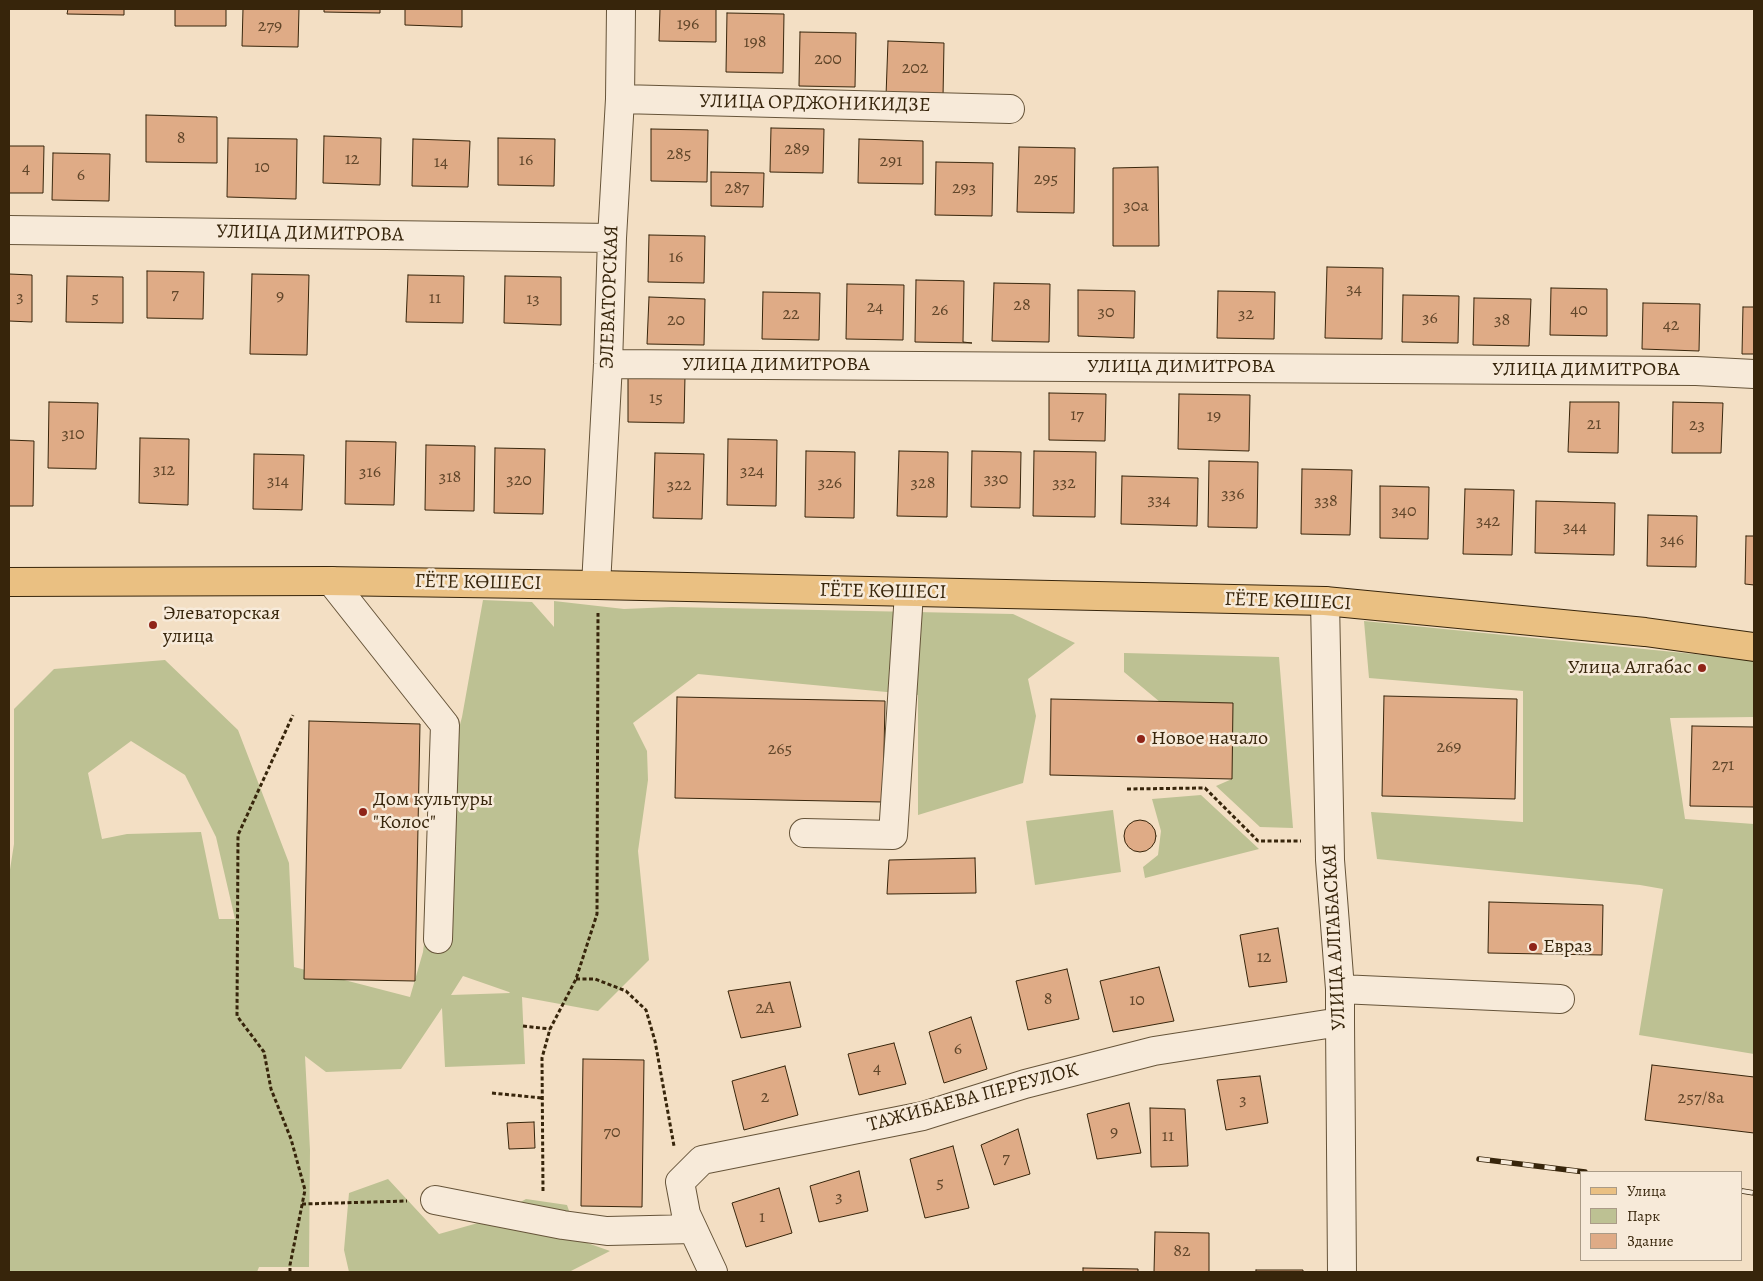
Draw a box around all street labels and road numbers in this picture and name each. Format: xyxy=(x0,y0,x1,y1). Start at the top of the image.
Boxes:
street label: УЛИЦА ОРДЖОНИКИДЗЕ xyxy=(699,90,931,118)
street label: УЛИЦА ДИМИТРОВА xyxy=(216,220,404,248)
street label: ЭЛЕВАТОРСКАЯ xyxy=(595,225,625,369)
street label: УЛИЦА ДИМИТРОВА xyxy=(682,353,870,377)
street label: УЛИЦА ДИМИТРОВА xyxy=(1087,355,1275,379)
street label: УЛИЦА ДИМИТРОВА xyxy=(1492,358,1680,382)
street label: ГЁТЕ КӨШЕСІ xyxy=(414,570,542,596)
street label: ГЁТЕ КӨШЕСІ xyxy=(819,579,947,605)
street label: ГЁТЕ КӨШЕСІ xyxy=(1224,588,1352,616)
street label: УЛИЦА АЛГАБАСКАЯ xyxy=(1318,843,1352,1031)
street label: ТАЖИБАЕВА ПЕРЕУЛОК xyxy=(865,1058,1081,1138)

